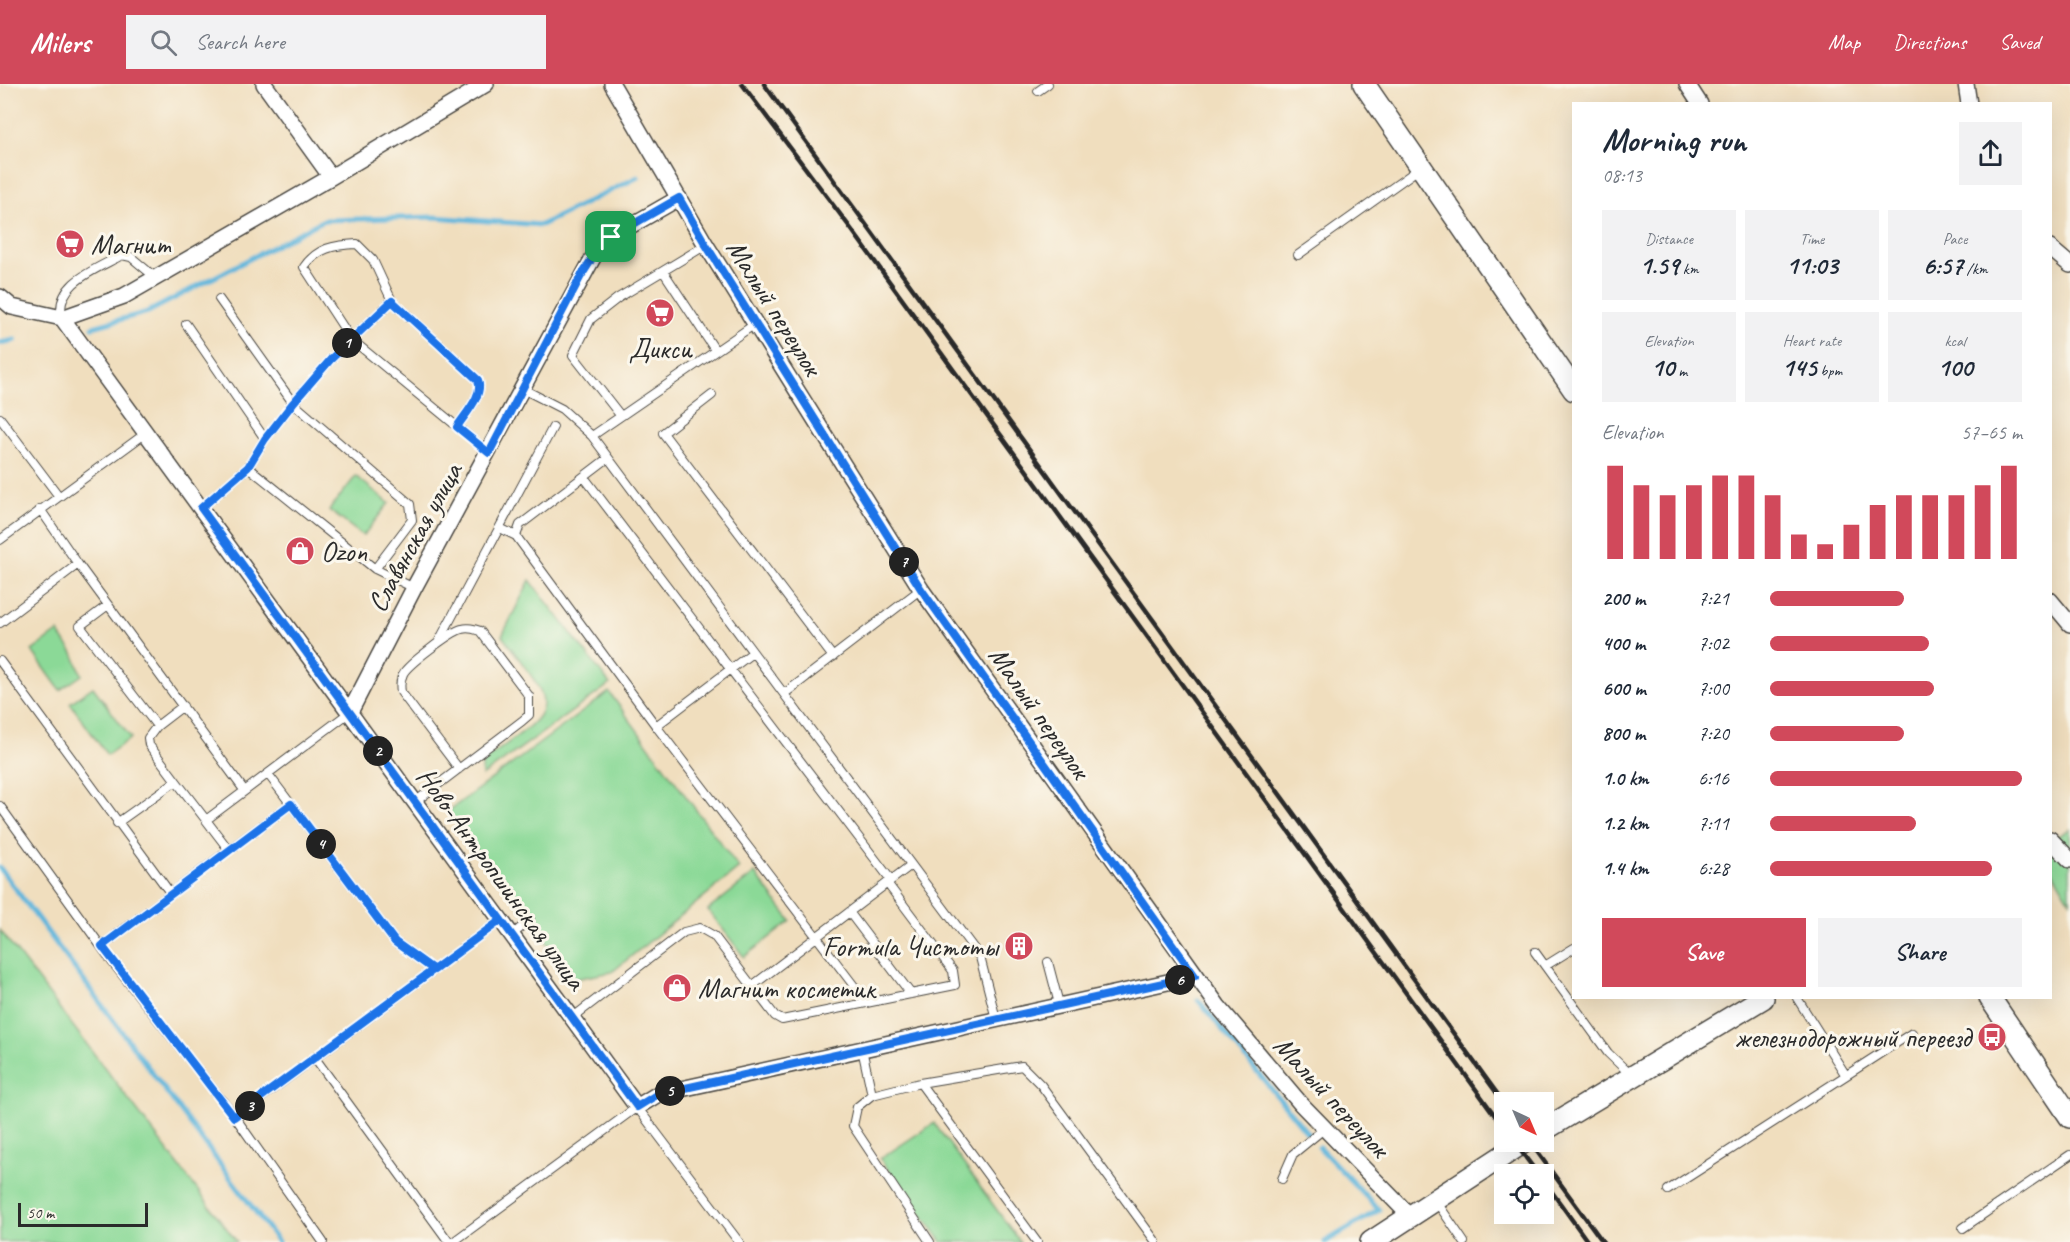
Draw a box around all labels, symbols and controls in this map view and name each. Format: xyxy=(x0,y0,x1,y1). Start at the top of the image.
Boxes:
search box xyxy=(126,15,546,69)
text: Milers xyxy=(30,25,90,60)
icon: search xyxy=(147,26,180,59)
text: Search here xyxy=(195,28,285,56)
text: Map xyxy=(1828,29,1860,55)
text: Directions xyxy=(1893,29,1966,55)
text: Saved xyxy=(1999,29,2040,55)
text: Morning run xyxy=(1602,119,1746,161)
button: share xyxy=(1959,122,2022,185)
text: 08:13 xyxy=(1602,163,1642,188)
pin xyxy=(585,211,636,262)
icon: arrive xyxy=(594,220,627,253)
place label: Магнит xyxy=(91,227,172,262)
supermarket icon: Магнит xyxy=(54,228,86,260)
text: Distance xyxy=(1645,229,1693,249)
text: Time xyxy=(1800,229,1824,249)
text: Pace xyxy=(1943,229,1967,249)
street label: Малый переулок xyxy=(719,233,832,384)
text: 1.59 xyxy=(1639,249,1679,282)
text: 11:03 xyxy=(1786,249,1838,282)
text: 6:57 xyxy=(1922,249,1963,282)
text: km xyxy=(1679,259,1699,279)
text: /km xyxy=(1963,259,1988,279)
supermarket icon: Дикси xyxy=(644,297,676,329)
pin: 1 xyxy=(332,328,362,358)
place label: Дикси xyxy=(629,331,693,366)
text: Elevation xyxy=(1644,331,1694,351)
text: Heart rate xyxy=(1783,331,1841,351)
text: kcal xyxy=(1944,331,1966,351)
text: 1 xyxy=(343,333,351,353)
text: 10 xyxy=(1651,351,1674,384)
text: 145 xyxy=(1782,351,1816,384)
text: 100 xyxy=(1937,351,1973,384)
text: m xyxy=(1674,361,1687,381)
text: bpm xyxy=(1816,361,1842,381)
text: Elevation xyxy=(1602,420,1664,445)
text: 57–65 m xyxy=(1961,420,2022,445)
street label: Славянская улица xyxy=(359,455,471,618)
place label: Ozon xyxy=(321,534,367,569)
shop icon: Ozon xyxy=(284,535,316,567)
pin: 7 xyxy=(889,547,919,577)
text: 7 xyxy=(900,552,908,572)
text: 200 m xyxy=(1602,586,1645,611)
text: 7:21 xyxy=(1698,586,1729,611)
text: 400 m xyxy=(1602,631,1645,656)
text: 7:02 xyxy=(1698,631,1729,656)
street label: Малый переулок xyxy=(981,639,1100,788)
text: 600 m xyxy=(1602,676,1646,701)
text: 7:00 xyxy=(1698,676,1729,701)
text: 800 m xyxy=(1602,721,1645,746)
text: 7:20 xyxy=(1698,721,1729,746)
pin: 2 xyxy=(363,736,393,766)
text: 2 xyxy=(374,741,382,761)
street label: Ново-Антропшинская улица xyxy=(409,760,595,998)
text: 1.0 km xyxy=(1602,766,1649,791)
text: 6:16 xyxy=(1698,766,1729,791)
text: 1.2 km xyxy=(1602,811,1649,836)
text: 7:11 xyxy=(1698,811,1729,836)
pin: 4 xyxy=(306,829,336,859)
text: 4 xyxy=(317,834,325,854)
text: 1.4 km xyxy=(1602,856,1649,881)
text: 6:28 xyxy=(1698,856,1729,881)
button: Save xyxy=(1602,918,1806,987)
button: Share xyxy=(1818,918,2022,987)
place label: Formula Чистоты xyxy=(823,929,1000,964)
building icon: Formula Чистоты xyxy=(1003,930,1035,962)
pin: 6 xyxy=(1165,965,1195,995)
text: 6 xyxy=(1176,970,1184,990)
place label: Магнит косметик xyxy=(698,971,878,1006)
shop icon: Магнит косметик xyxy=(661,972,693,1004)
place label: железнодорожный переезд xyxy=(1735,1020,1974,1055)
bus stop icon: железнодорожный переезд xyxy=(1976,1021,2008,1053)
street label: Малый переулок xyxy=(1266,1028,1399,1167)
pin: 5 xyxy=(655,1076,685,1106)
text: 5 xyxy=(667,1081,673,1101)
pin: 3 xyxy=(235,1091,265,1121)
north arrow xyxy=(1494,1092,1554,1152)
map controls xyxy=(1494,1092,1554,1224)
text: 3 xyxy=(246,1096,254,1116)
button: locate xyxy=(1494,1164,1554,1224)
scale bar xyxy=(18,1200,148,1228)
text: 50 m xyxy=(27,1203,54,1223)

